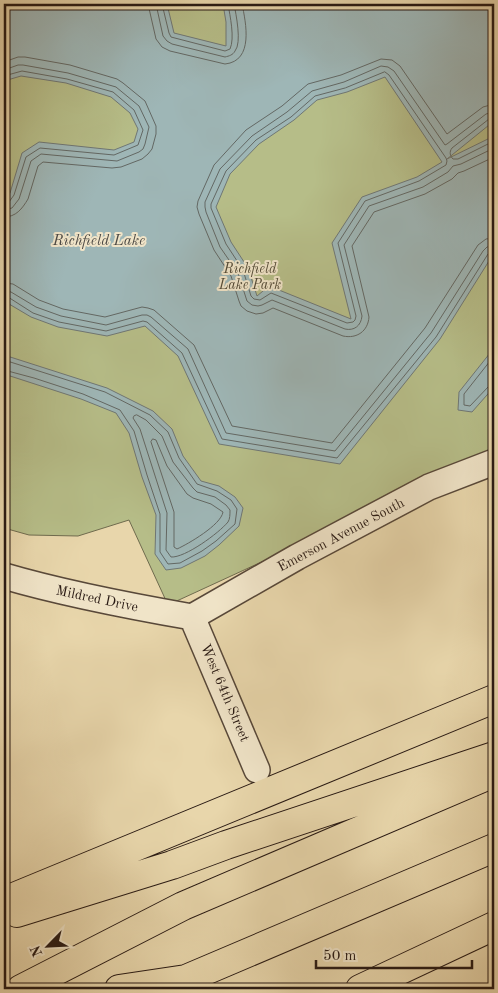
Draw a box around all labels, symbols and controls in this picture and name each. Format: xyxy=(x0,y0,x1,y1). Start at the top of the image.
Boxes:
water label: Richfield Lake xyxy=(52,234,145,249)
park label: Richfield Lake Park xyxy=(218,262,281,292)
street label: Emerson Avenue South xyxy=(275,495,407,574)
street label: Mildred Drive xyxy=(55,583,139,615)
street label: West 64th Street xyxy=(198,642,252,744)
north arrow xyxy=(22,920,72,970)
scale bar xyxy=(316,938,472,970)
text: N xyxy=(28,943,46,959)
text: 50 m xyxy=(323,949,357,964)

